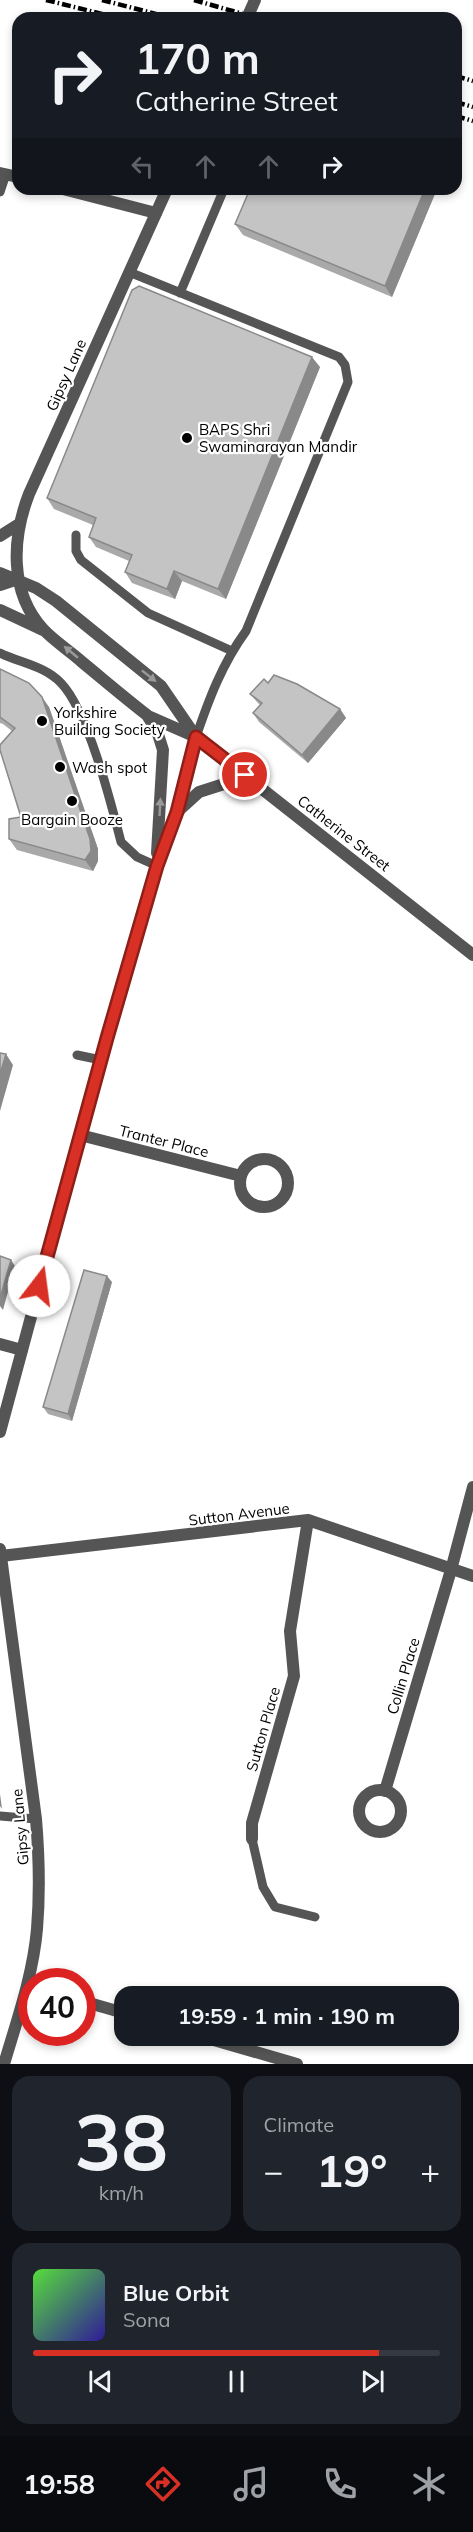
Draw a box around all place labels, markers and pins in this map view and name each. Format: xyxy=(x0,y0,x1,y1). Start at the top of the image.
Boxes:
place label: BAPS Shri Swaminarayan Mandir xyxy=(199,420,358,456)
marker: BAPS Shri Swaminarayan Mandir xyxy=(180,431,194,445)
place label: Yorkshire Building Society xyxy=(53,703,165,739)
marker: Yorkshire Building Society xyxy=(35,714,49,728)
pin xyxy=(219,749,270,800)
place label: Wash spot xyxy=(72,758,147,777)
marker: Wash spot xyxy=(53,760,67,774)
marker: Bargain Booze xyxy=(65,794,79,808)
place label: Bargain Booze xyxy=(21,810,123,829)

